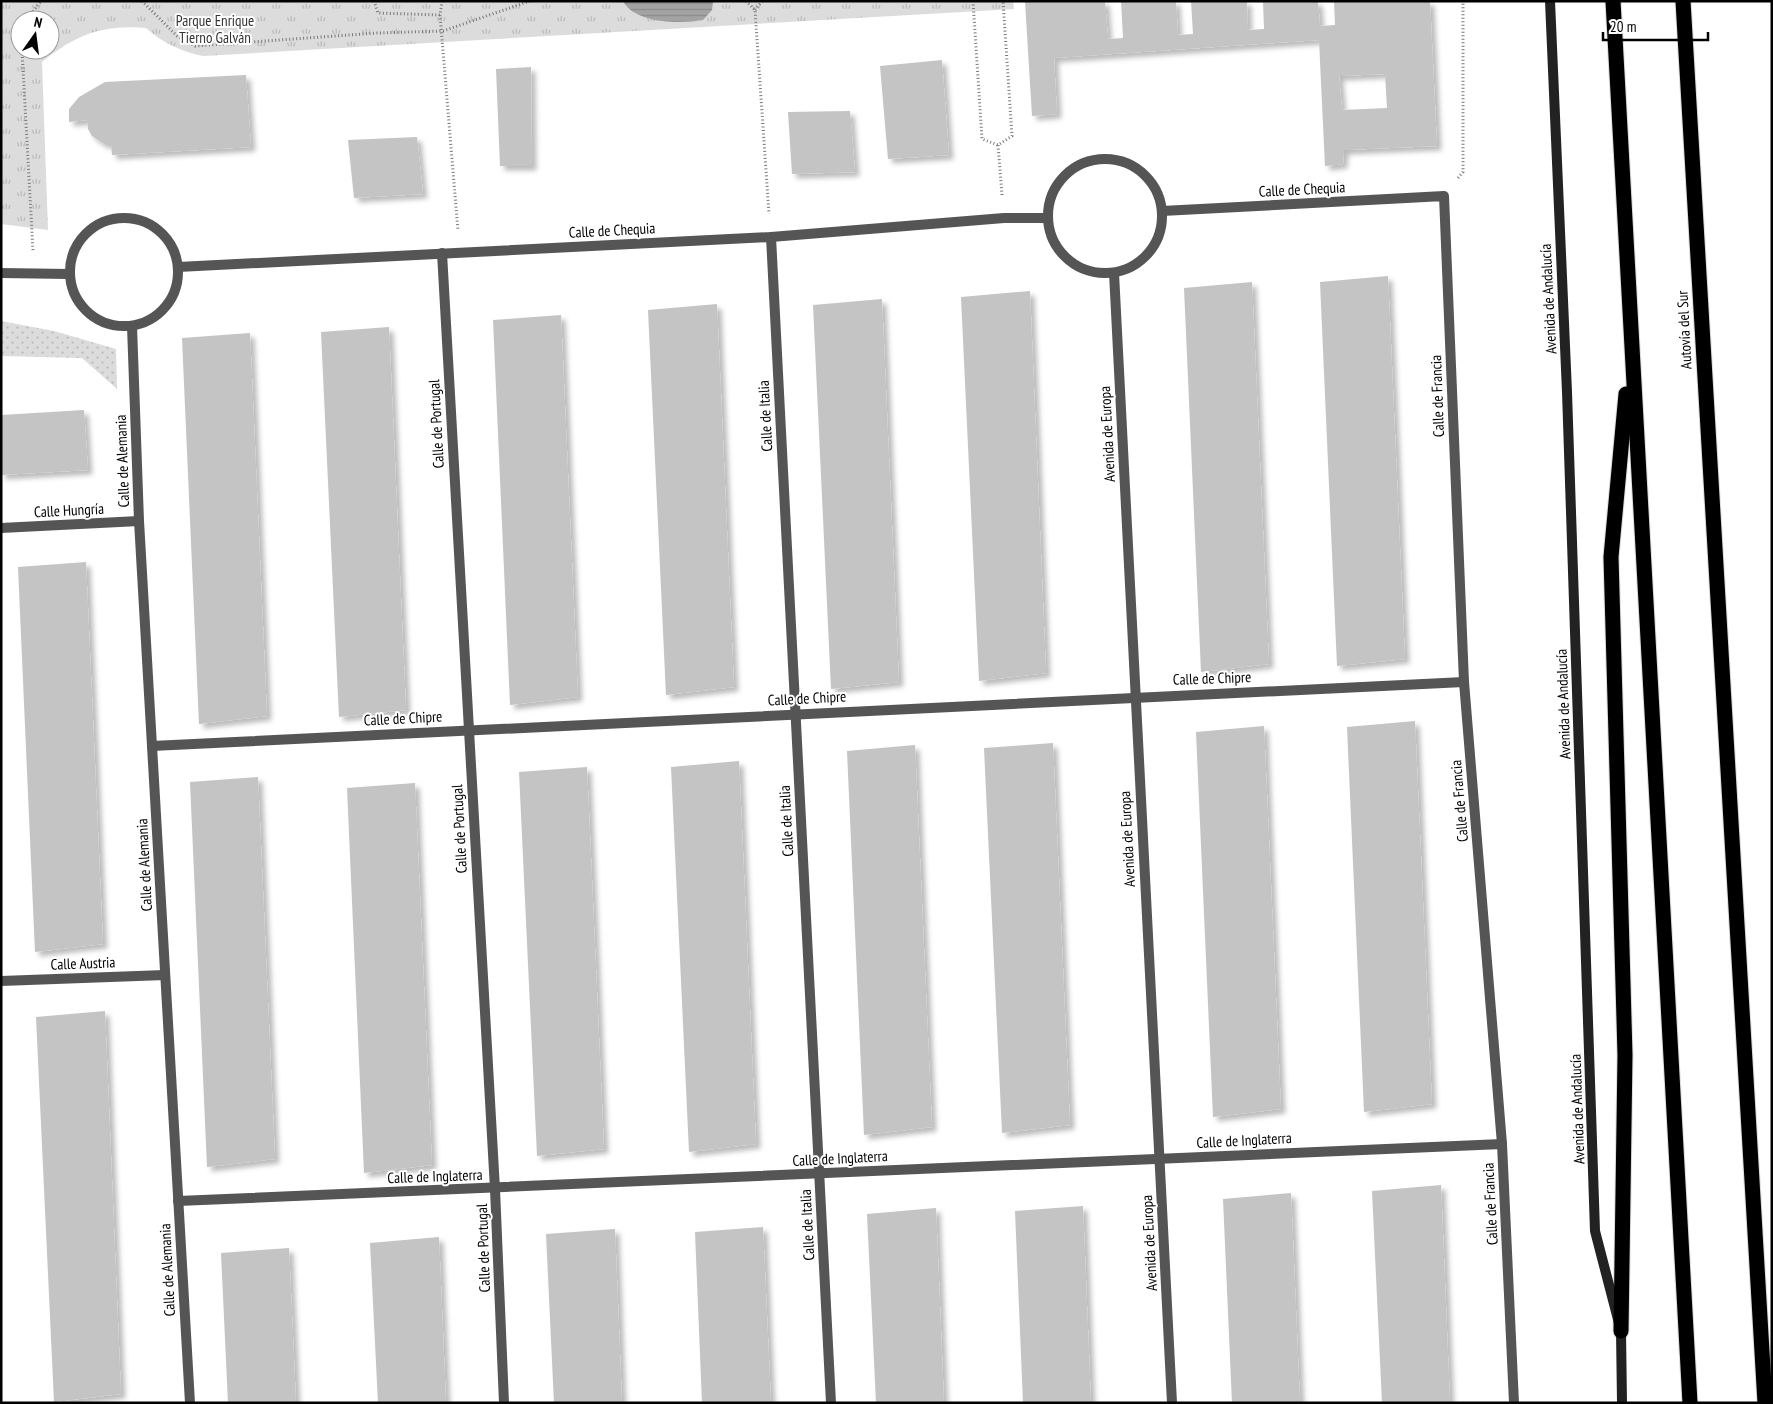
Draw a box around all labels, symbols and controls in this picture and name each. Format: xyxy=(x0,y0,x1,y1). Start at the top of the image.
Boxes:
north arrow xyxy=(10,10,60,60)
scale bar xyxy=(1603,10,1708,42)
park label: Parque Enrique Tierno Galván xyxy=(176,11,254,47)
text: N xyxy=(32,13,44,32)
text: 20 m xyxy=(1610,17,1636,36)
street label: Calle de Chequia xyxy=(1258,177,1346,201)
street label: Calle de Chequia xyxy=(568,218,656,242)
street label: Avenida de Andalucía xyxy=(1536,243,1560,355)
street label: Autovía del Sur xyxy=(1672,289,1696,370)
street label: Calle de Francia xyxy=(1426,354,1448,438)
street label: Calle de Portugal xyxy=(424,379,448,469)
street label: Calle de Italia xyxy=(754,380,776,452)
street label: Avenida de Europa xyxy=(1095,386,1119,482)
street label: Calle de Alemania xyxy=(111,414,133,508)
street label: Calle Hungría xyxy=(34,499,104,521)
street label: Avenida de Andalucía xyxy=(1552,648,1574,760)
street label: Calle de Chipre xyxy=(1172,667,1252,689)
street label: Calle de Chipre xyxy=(767,686,847,710)
street label: Calle de Chipre xyxy=(363,706,443,730)
street label: Calle de Francia xyxy=(1446,759,1472,843)
street label: Calle de Portugal xyxy=(447,784,471,874)
street label: Calle de Italia xyxy=(775,785,797,857)
street label: Avenida de Europa xyxy=(1115,791,1139,887)
street label: Calle de Alemania xyxy=(132,818,156,912)
street label: Calle Austria xyxy=(50,952,116,974)
street label: Avenida de Andalucía xyxy=(1566,1053,1588,1165)
street label: Calle de Inglaterra xyxy=(1196,1128,1292,1152)
street label: Calle de Inglaterra xyxy=(792,1146,888,1170)
street label: Calle de Francia xyxy=(1478,1162,1502,1246)
street label: Calle de Inglaterra xyxy=(387,1165,483,1187)
street label: Calle de Italia xyxy=(796,1189,818,1261)
street label: Avenida de Europa xyxy=(1137,1195,1161,1291)
street label: Calle de Portugal xyxy=(472,1203,494,1293)
street label: Calle de Alemania xyxy=(155,1223,179,1317)

